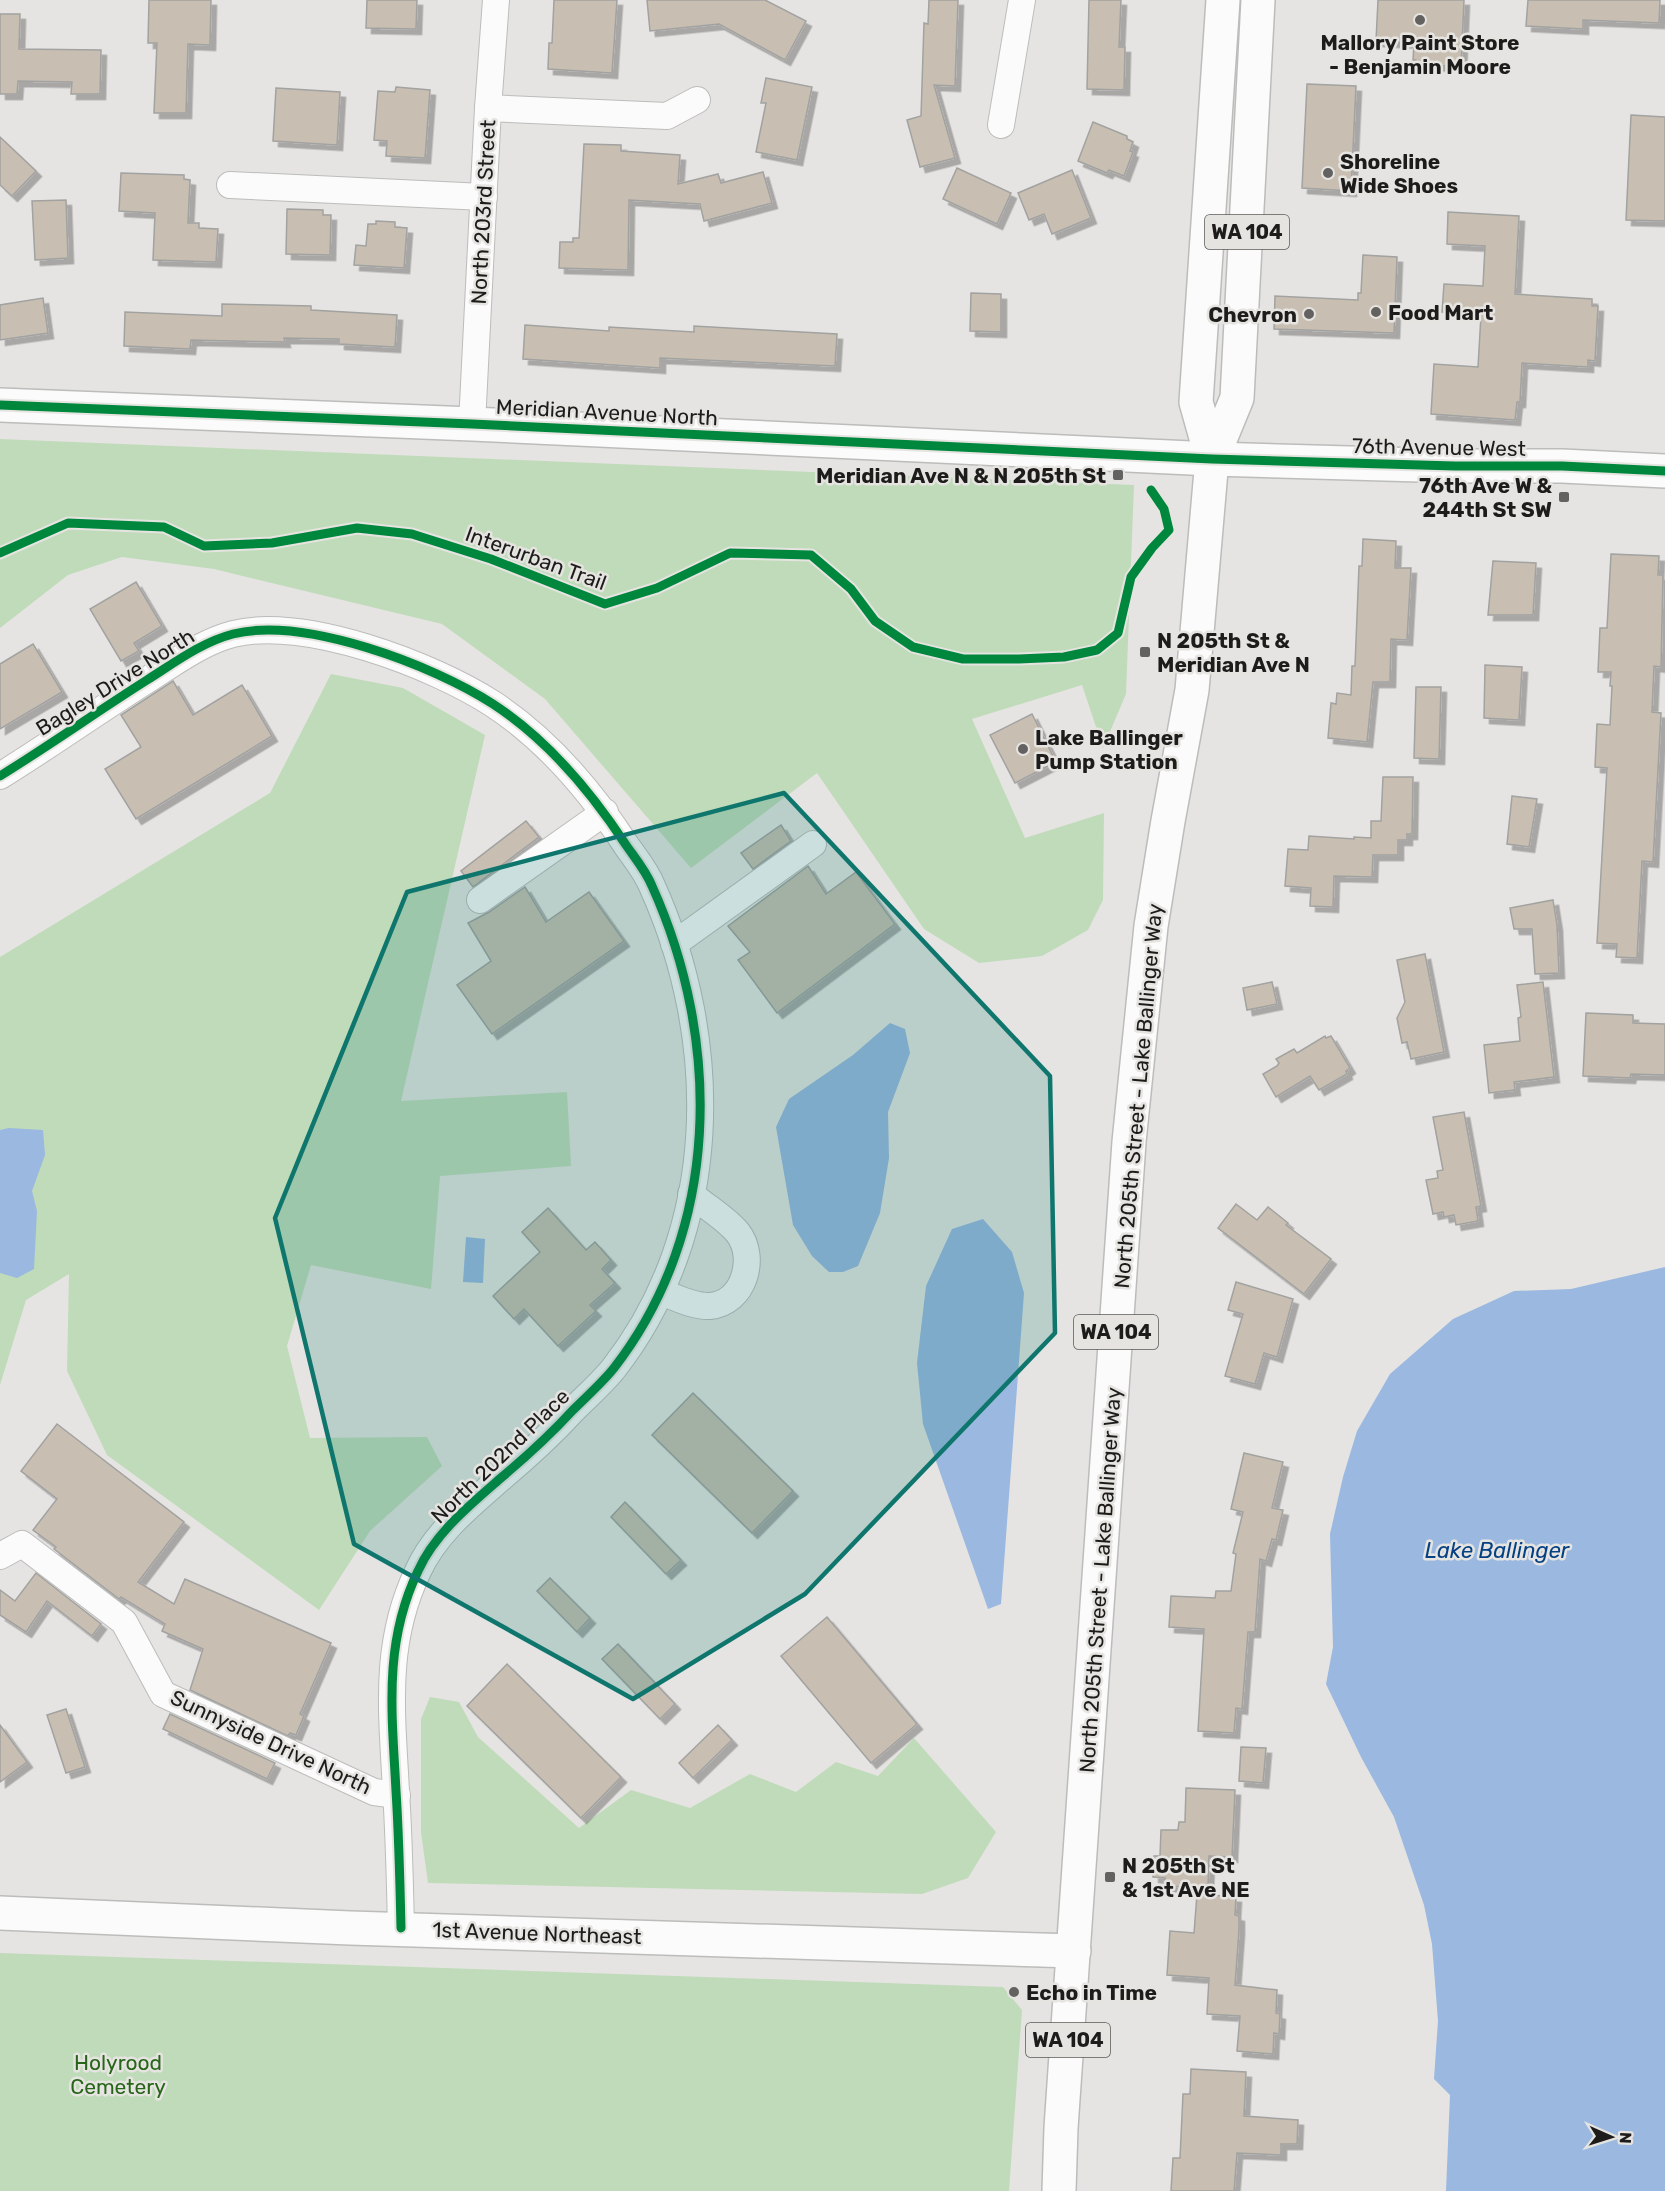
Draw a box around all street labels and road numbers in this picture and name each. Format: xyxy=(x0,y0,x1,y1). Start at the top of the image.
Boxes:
street label: North 203rd Street xyxy=(466,119,500,305)
road number: WA 104 xyxy=(1205,215,1289,249)
street label: Meridian Avenue North xyxy=(495,394,719,430)
street label: 76th Avenue West xyxy=(1352,433,1526,461)
street label: Interurban Trail xyxy=(462,521,610,595)
street label: Bagley Drive North xyxy=(31,623,199,741)
street label: North 205th Street - Lake Ballinger Way xyxy=(1109,902,1167,1290)
road number: WA 104 xyxy=(1074,1315,1158,1349)
street label: North 202nd Place xyxy=(426,1384,574,1528)
street label: North 205th Street - Lake Ballinger Way xyxy=(1074,1386,1126,1774)
street label: Sunnyside Drive North xyxy=(167,1684,375,1800)
street label: 1st Avenue Northeast xyxy=(432,1917,642,1949)
road number: WA 104 xyxy=(1026,2023,1110,2057)

